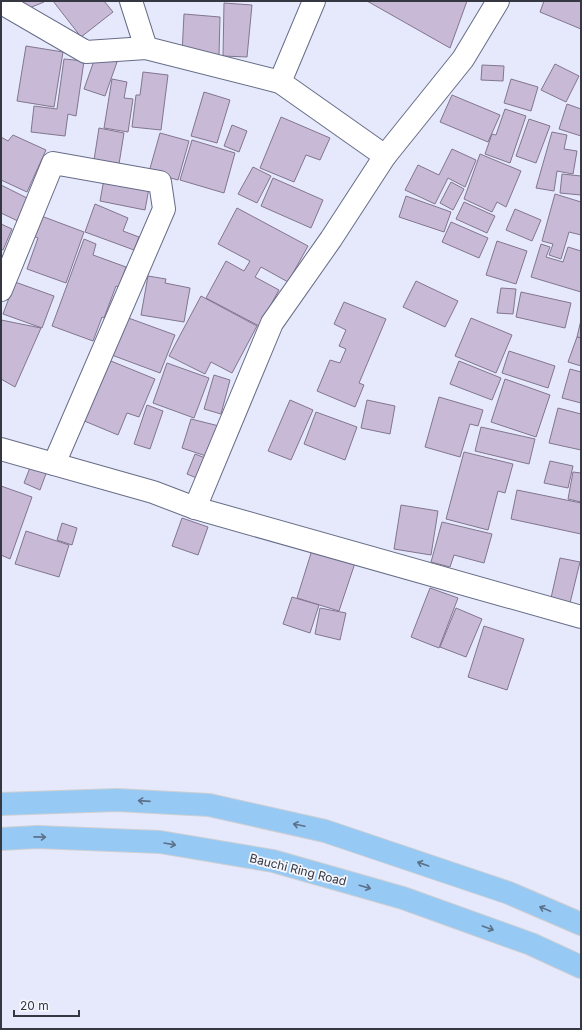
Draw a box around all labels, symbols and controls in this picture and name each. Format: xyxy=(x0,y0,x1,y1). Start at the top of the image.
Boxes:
one-way arrow xyxy=(138,798,151,805)
one-way arrow xyxy=(293,821,306,829)
one-way arrow xyxy=(33,833,46,841)
one-way arrow xyxy=(163,840,176,848)
street label: Bauchi Ring Road xyxy=(248,850,348,889)
one-way arrow xyxy=(417,860,430,867)
one-way arrow xyxy=(358,884,371,891)
one-way arrow xyxy=(540,905,552,912)
one-way arrow xyxy=(481,925,493,933)
scale bar xyxy=(14,992,79,1018)
text: 20 m xyxy=(20,998,49,1013)

